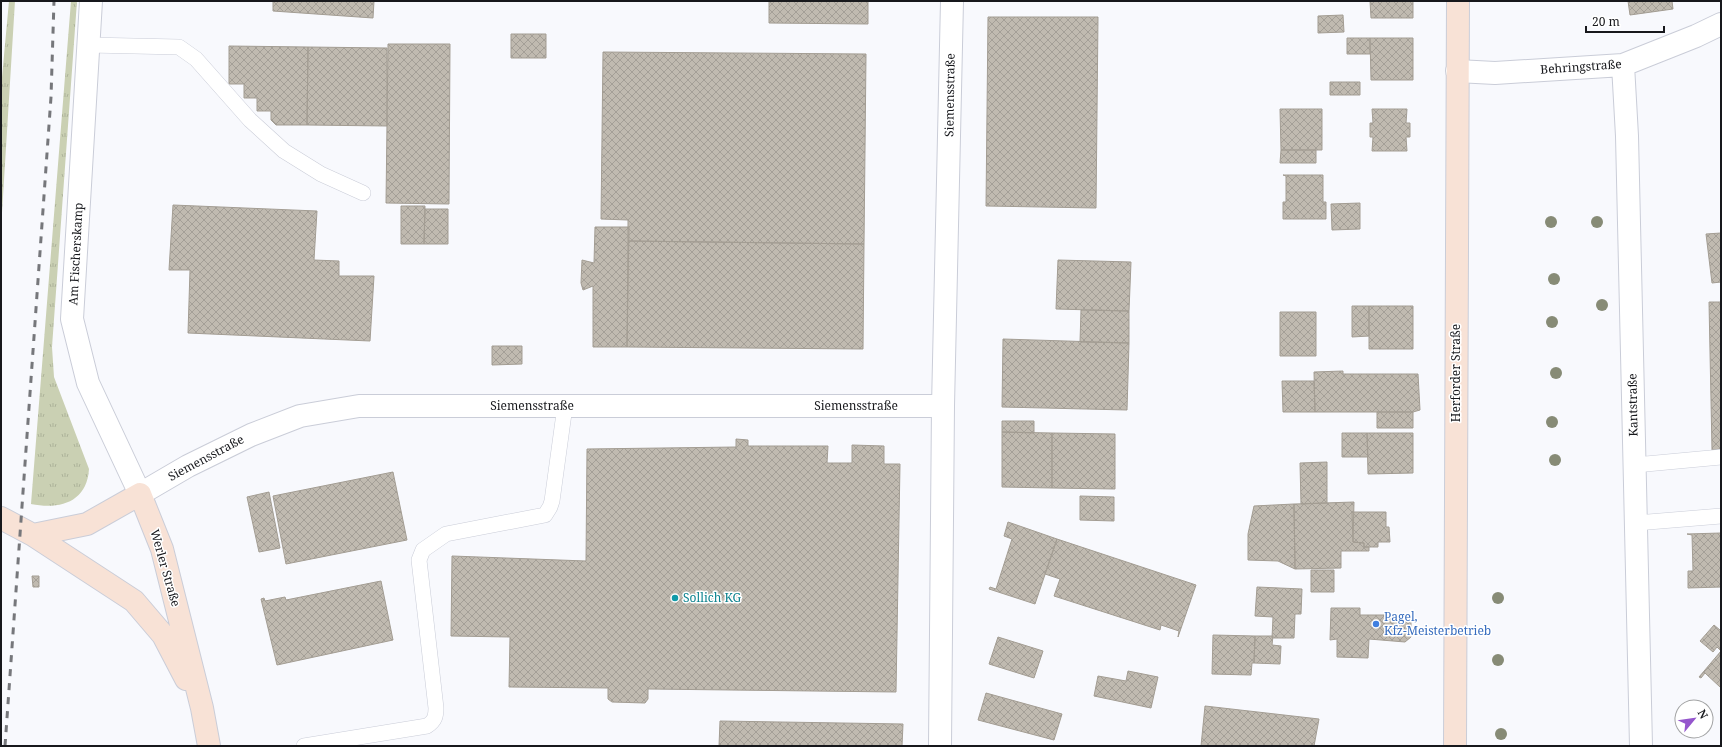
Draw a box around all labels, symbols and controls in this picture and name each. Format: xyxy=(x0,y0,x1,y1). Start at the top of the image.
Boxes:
scale bar xyxy=(1586,8,1664,34)
text: 20 m xyxy=(1592,13,1620,30)
street label: Siemensstraße xyxy=(940,53,959,137)
street label: Behringstraße xyxy=(1540,55,1622,78)
street label: Am Fischerskamp xyxy=(64,202,87,306)
street label: Herforder Straße xyxy=(1447,324,1464,422)
street label: Kantstraße xyxy=(1623,373,1642,437)
street label: Siemensstraße xyxy=(490,397,574,414)
street label: Siemensstraße xyxy=(814,397,898,414)
street label: Siemensstraße xyxy=(165,430,247,485)
street label: Werler Straße xyxy=(146,527,185,609)
place label: Sollich KG xyxy=(683,589,742,606)
marker: Sollich KG xyxy=(670,593,680,603)
place label: Pagel, Kfz-Meisterbetrieb xyxy=(1384,608,1491,639)
marker: Pagel, Kfz-Meisterbetrieb xyxy=(1371,619,1381,629)
north arrow xyxy=(1674,699,1714,739)
text: N xyxy=(1695,706,1712,722)

